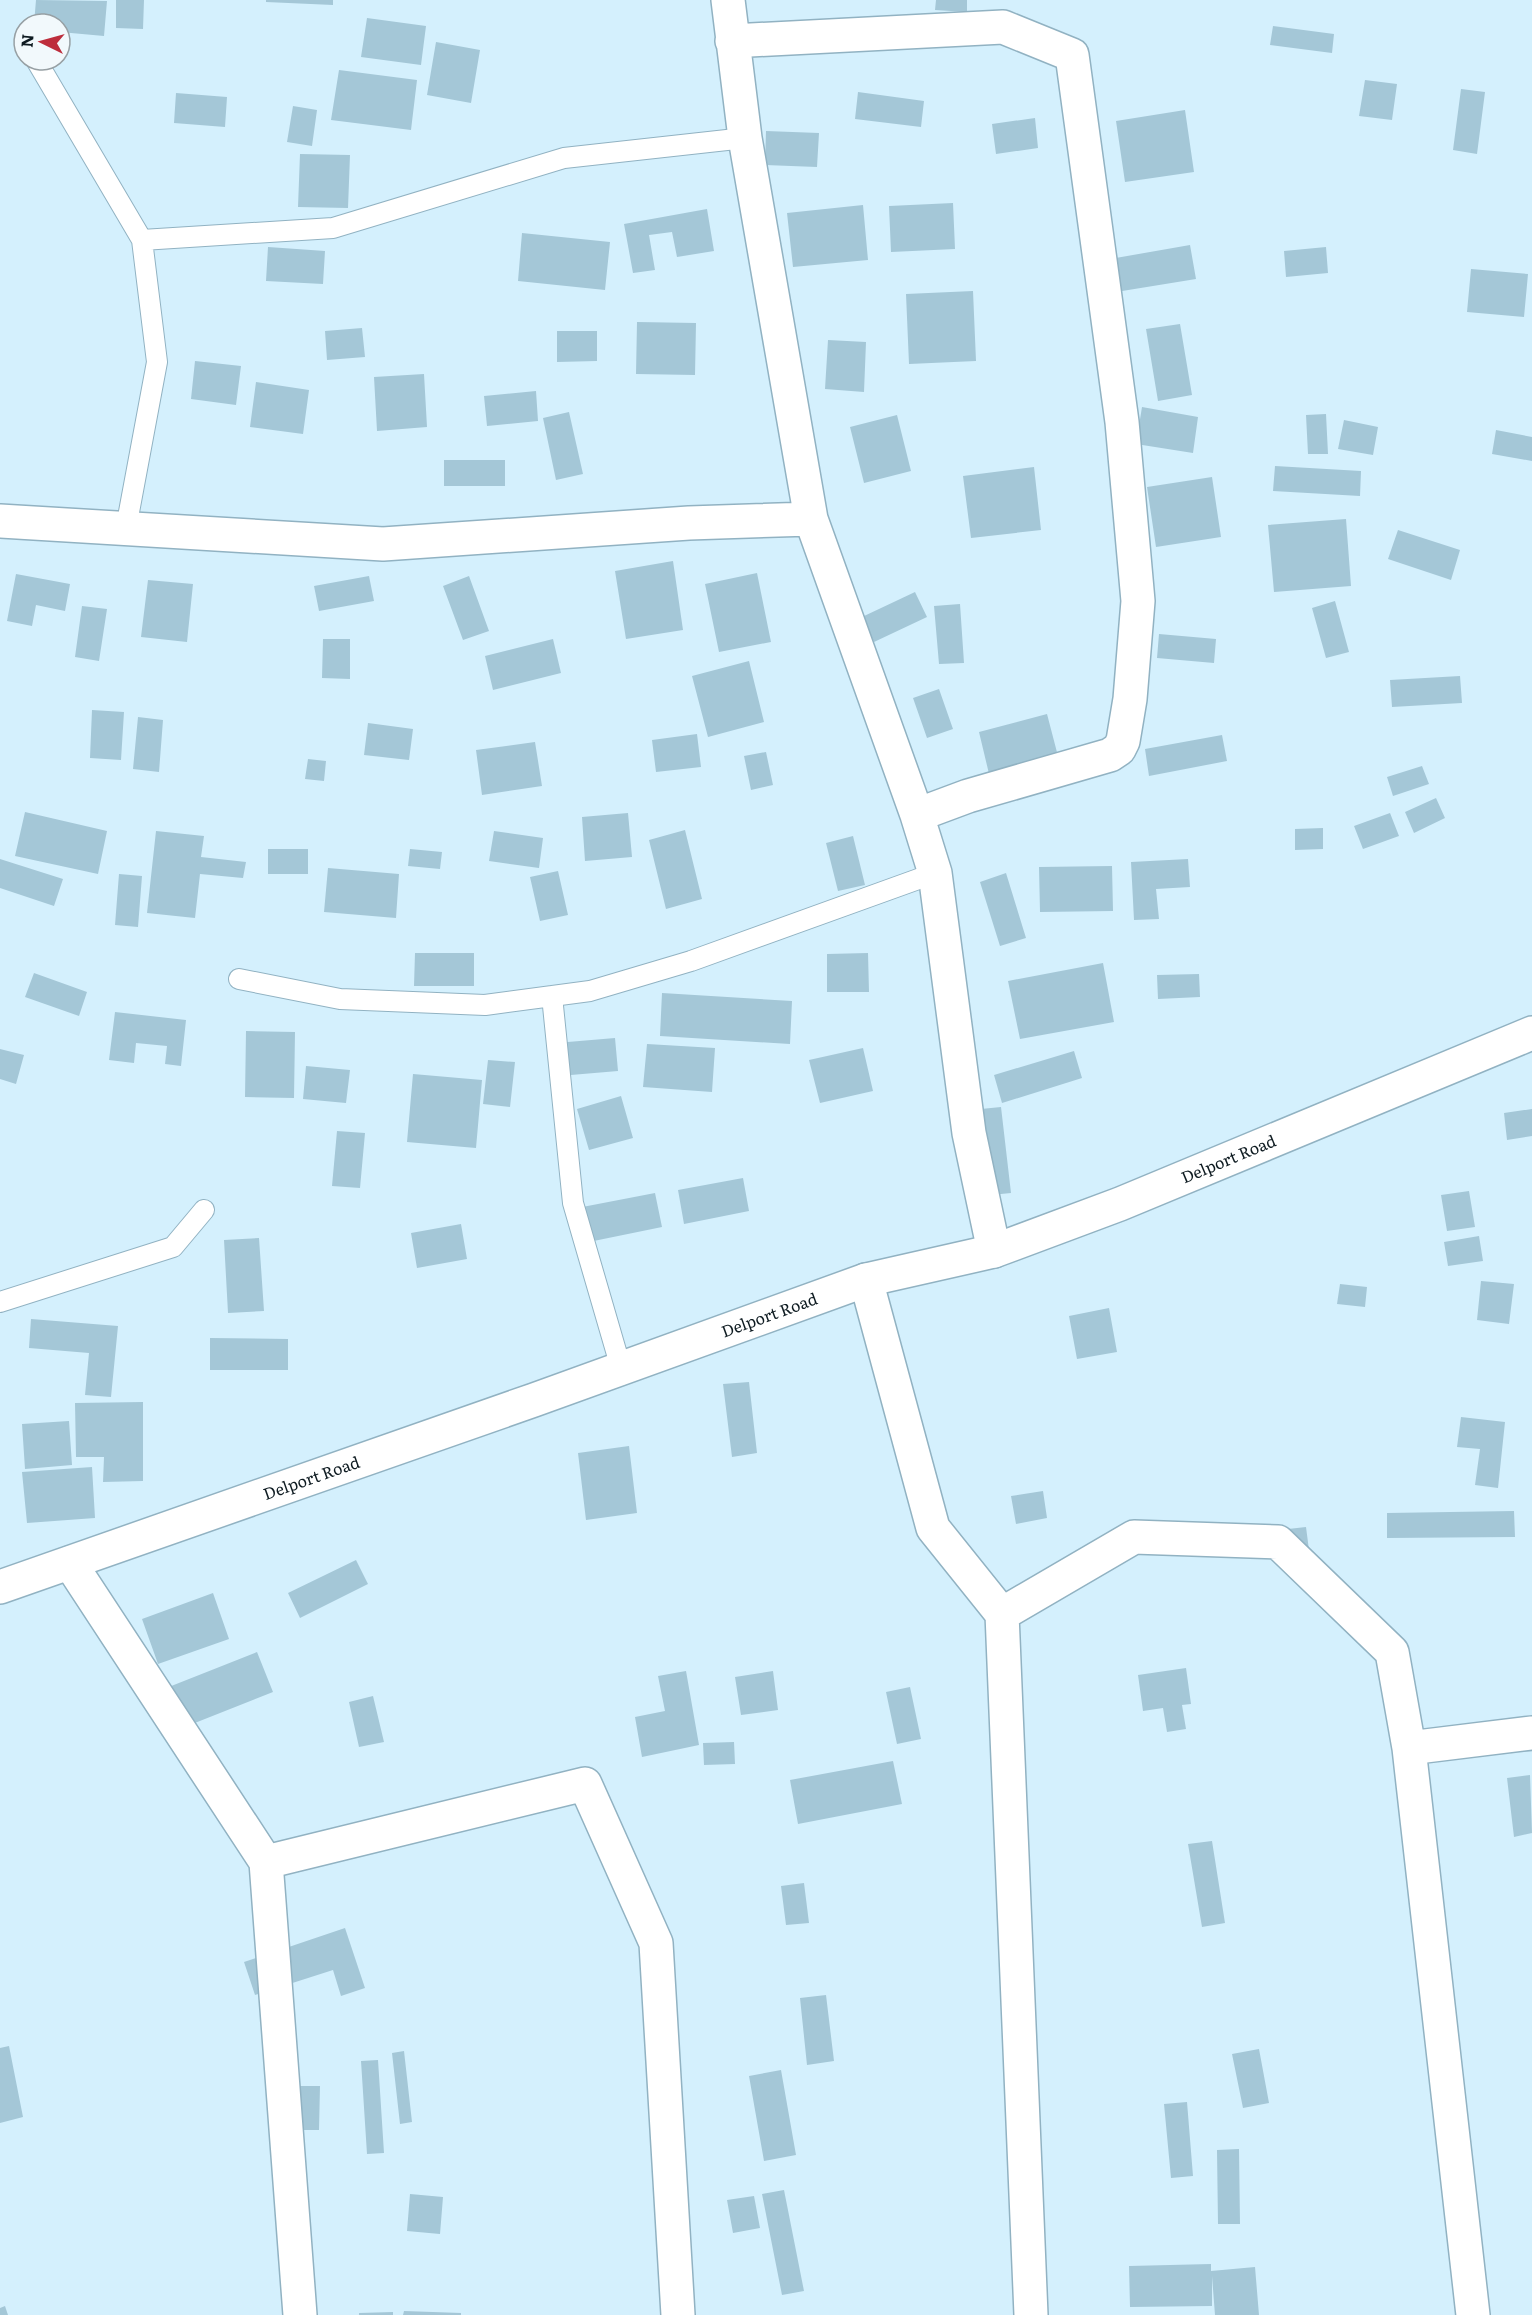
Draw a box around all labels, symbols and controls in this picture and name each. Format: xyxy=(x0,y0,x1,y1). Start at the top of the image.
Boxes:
north arrow xyxy=(12,12,72,72)
text: N xyxy=(14,33,39,48)
street label: Delport Road xyxy=(1177,1128,1279,1188)
street label: Delport Road xyxy=(717,1286,821,1342)
street label: Delport Road xyxy=(260,1449,363,1505)

